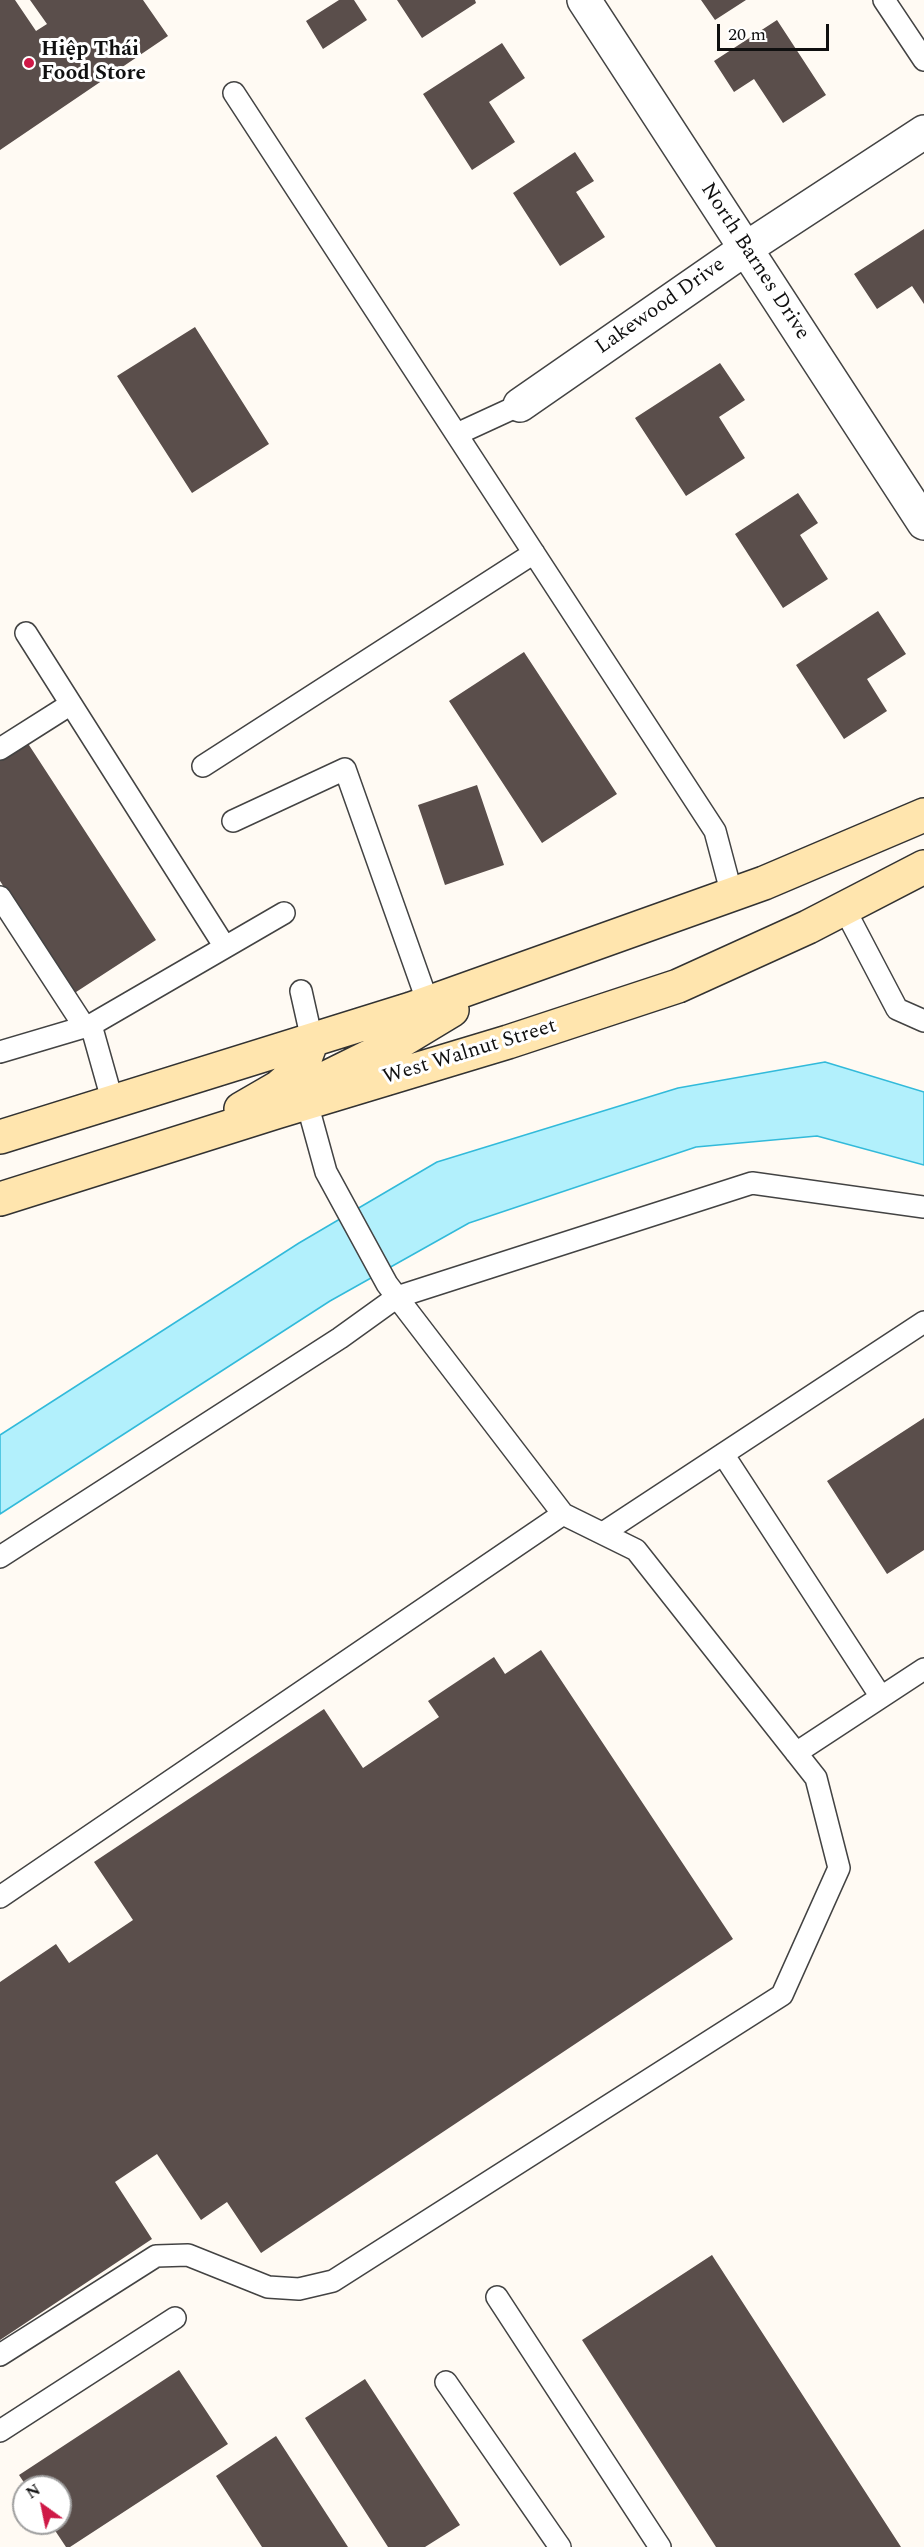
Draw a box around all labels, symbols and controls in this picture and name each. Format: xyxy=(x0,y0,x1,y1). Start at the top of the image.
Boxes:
scale bar xyxy=(720,12,832,50)
text: 20 m xyxy=(728,21,766,48)
place label: Hiệp Thái Food Store xyxy=(41,38,146,88)
marker: Hiệp Thái Food Store xyxy=(22,56,36,70)
street label: North Barnes Drive xyxy=(694,179,814,345)
street label: Lakewood Drive xyxy=(592,253,730,361)
street label: West Walnut Street xyxy=(380,1015,560,1091)
north arrow xyxy=(12,2475,72,2535)
text: N xyxy=(21,2478,45,2505)

